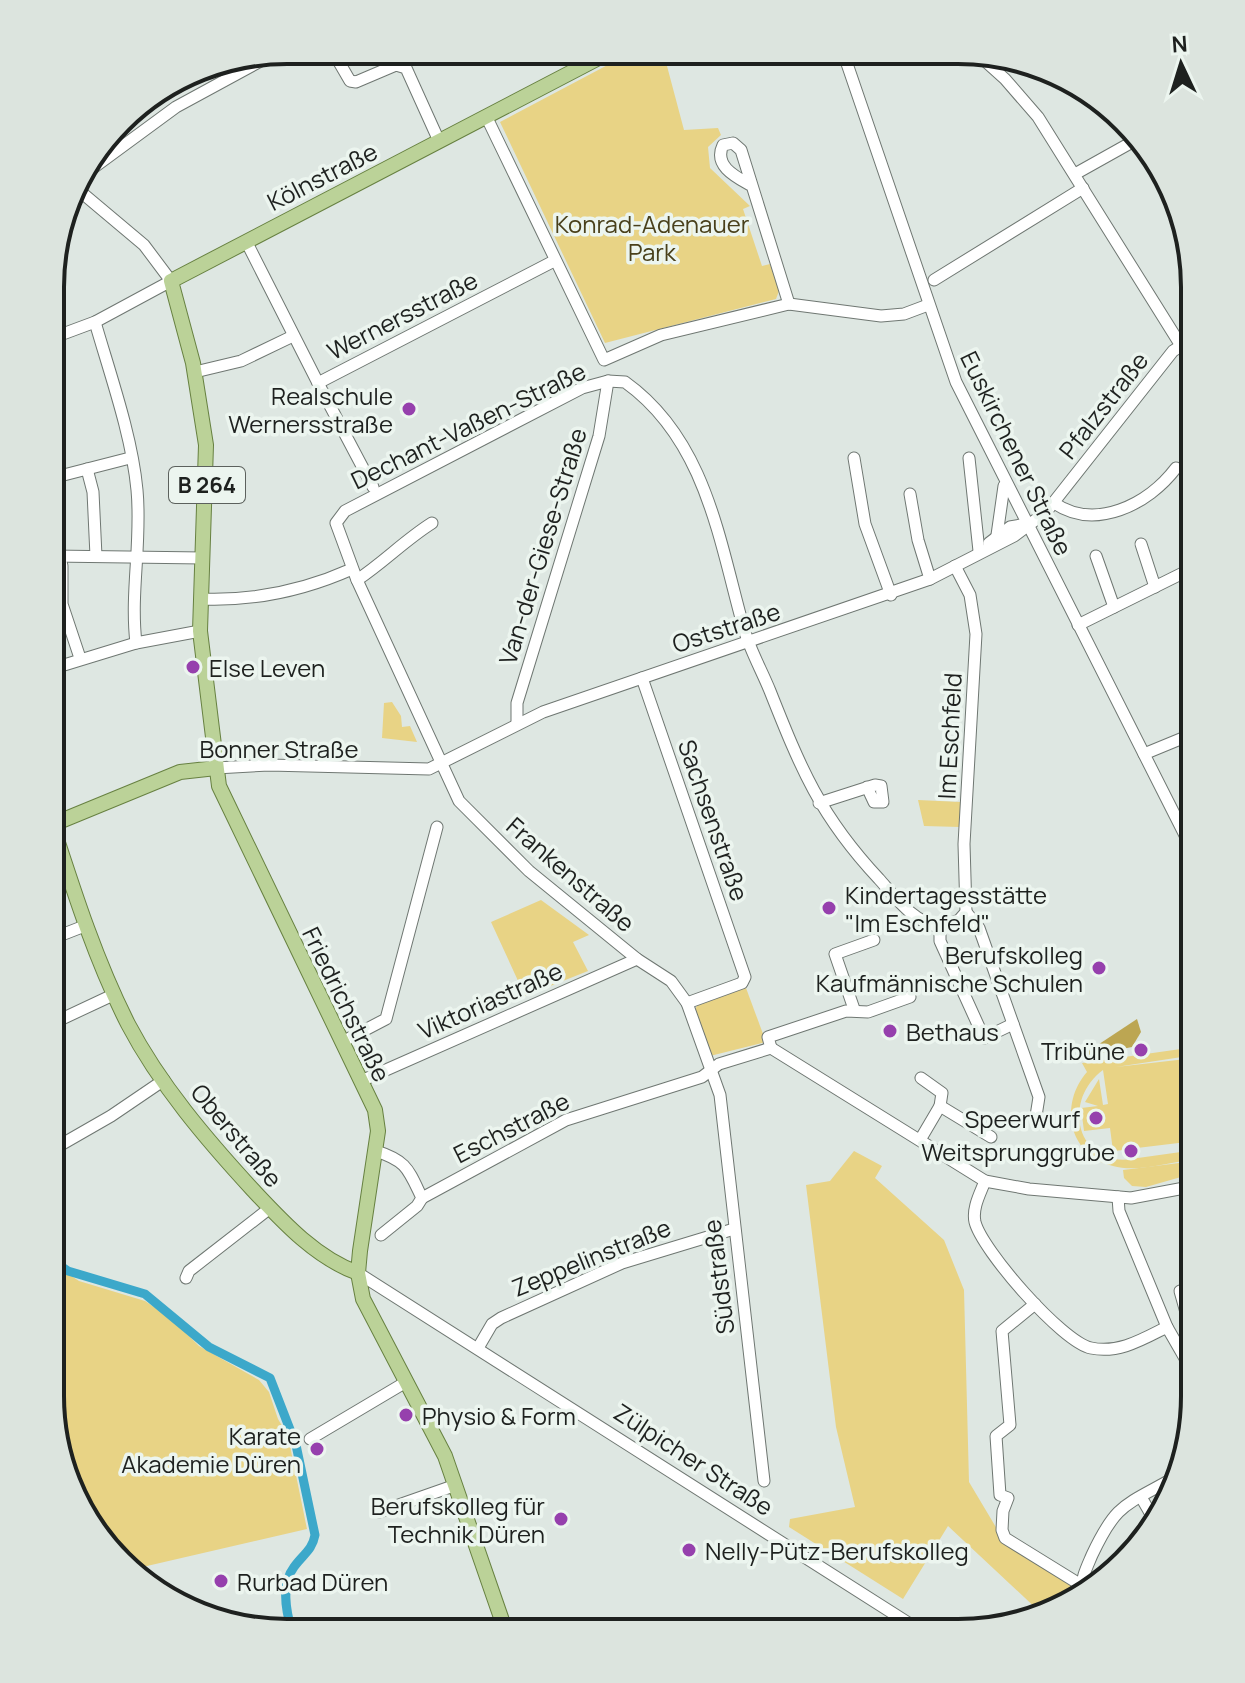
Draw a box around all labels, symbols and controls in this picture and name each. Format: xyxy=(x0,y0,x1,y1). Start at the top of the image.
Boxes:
north arrow xyxy=(1141,24,1221,104)
text: N xyxy=(1171,29,1189,60)
street label: Kölnstraße xyxy=(261,134,383,218)
park label: Konrad-Adenauer Park xyxy=(555,207,750,268)
street label: Wernersstraße xyxy=(321,263,483,367)
street label: Euskirchener Straße xyxy=(953,345,1081,561)
street label: Pfalzstraße xyxy=(1051,345,1155,465)
street label: Dechant-Vaßen-Straße xyxy=(345,354,591,496)
place label: Realschule Wernersstraße xyxy=(228,379,393,440)
marker: Realschule Wernersstraße xyxy=(400,400,418,418)
street label: Van-der-Giese-Straße xyxy=(490,424,594,668)
road number: B 264 xyxy=(169,467,245,503)
street label: Oststraße xyxy=(668,594,784,660)
place label: Else Leven xyxy=(209,651,325,684)
marker: Else Leven xyxy=(184,658,202,676)
street label: Im Eschfeld xyxy=(929,672,969,800)
street label: Bonner Straße xyxy=(199,732,359,765)
street label: Sachsenstraße xyxy=(671,735,757,905)
street label: Frankenstraße xyxy=(500,809,642,939)
place label: Kindertagesstätte "Im Eschfeld" xyxy=(845,878,1047,939)
marker: Kindertagesstätte "Im Eschfeld" xyxy=(820,899,838,917)
street label: Friedrichstraße xyxy=(295,921,399,1087)
place label: Berufskolleg Kaufmännische Schulen xyxy=(816,938,1083,999)
street label: Viktoriastraße xyxy=(413,953,567,1047)
marker: Berufskolleg Kaufmännische Schulen xyxy=(1090,959,1108,977)
place label: Bethaus xyxy=(906,1015,999,1048)
marker: Bethaus xyxy=(881,1022,899,1040)
place label: Tribüne xyxy=(1041,1034,1125,1067)
marker: Tribüne xyxy=(1132,1041,1150,1059)
street label: Oberstraße xyxy=(184,1076,290,1194)
street label: Eschstraße xyxy=(447,1084,575,1170)
place label: Speerwurf xyxy=(964,1102,1080,1135)
marker: Speerwurf xyxy=(1087,1109,1105,1127)
place label: Weitsprunggrube xyxy=(921,1135,1115,1168)
marker: Weitsprunggrube xyxy=(1122,1142,1140,1160)
street label: Zeppelinstraße xyxy=(507,1210,675,1304)
street label: Südstraße xyxy=(695,1218,741,1336)
street label: Zülpicher Straße xyxy=(608,1395,780,1523)
place label: Physio & Form xyxy=(422,1399,576,1432)
marker: Physio & Form xyxy=(397,1406,415,1424)
place label: Karate Akademie Düren xyxy=(121,1419,301,1480)
marker: Karate Akademie Düren xyxy=(308,1440,326,1458)
place label: Berufskolleg für Technik Düren xyxy=(371,1489,545,1550)
marker: Berufskolleg für Technik Düren xyxy=(552,1510,570,1528)
place label: Nelly-Pütz-Berufskolleg xyxy=(705,1534,969,1567)
marker: Nelly-Pütz-Berufskolleg xyxy=(680,1541,698,1559)
place label: Rurbad Düren xyxy=(237,1565,388,1598)
marker: Rurbad Düren xyxy=(212,1572,230,1590)

